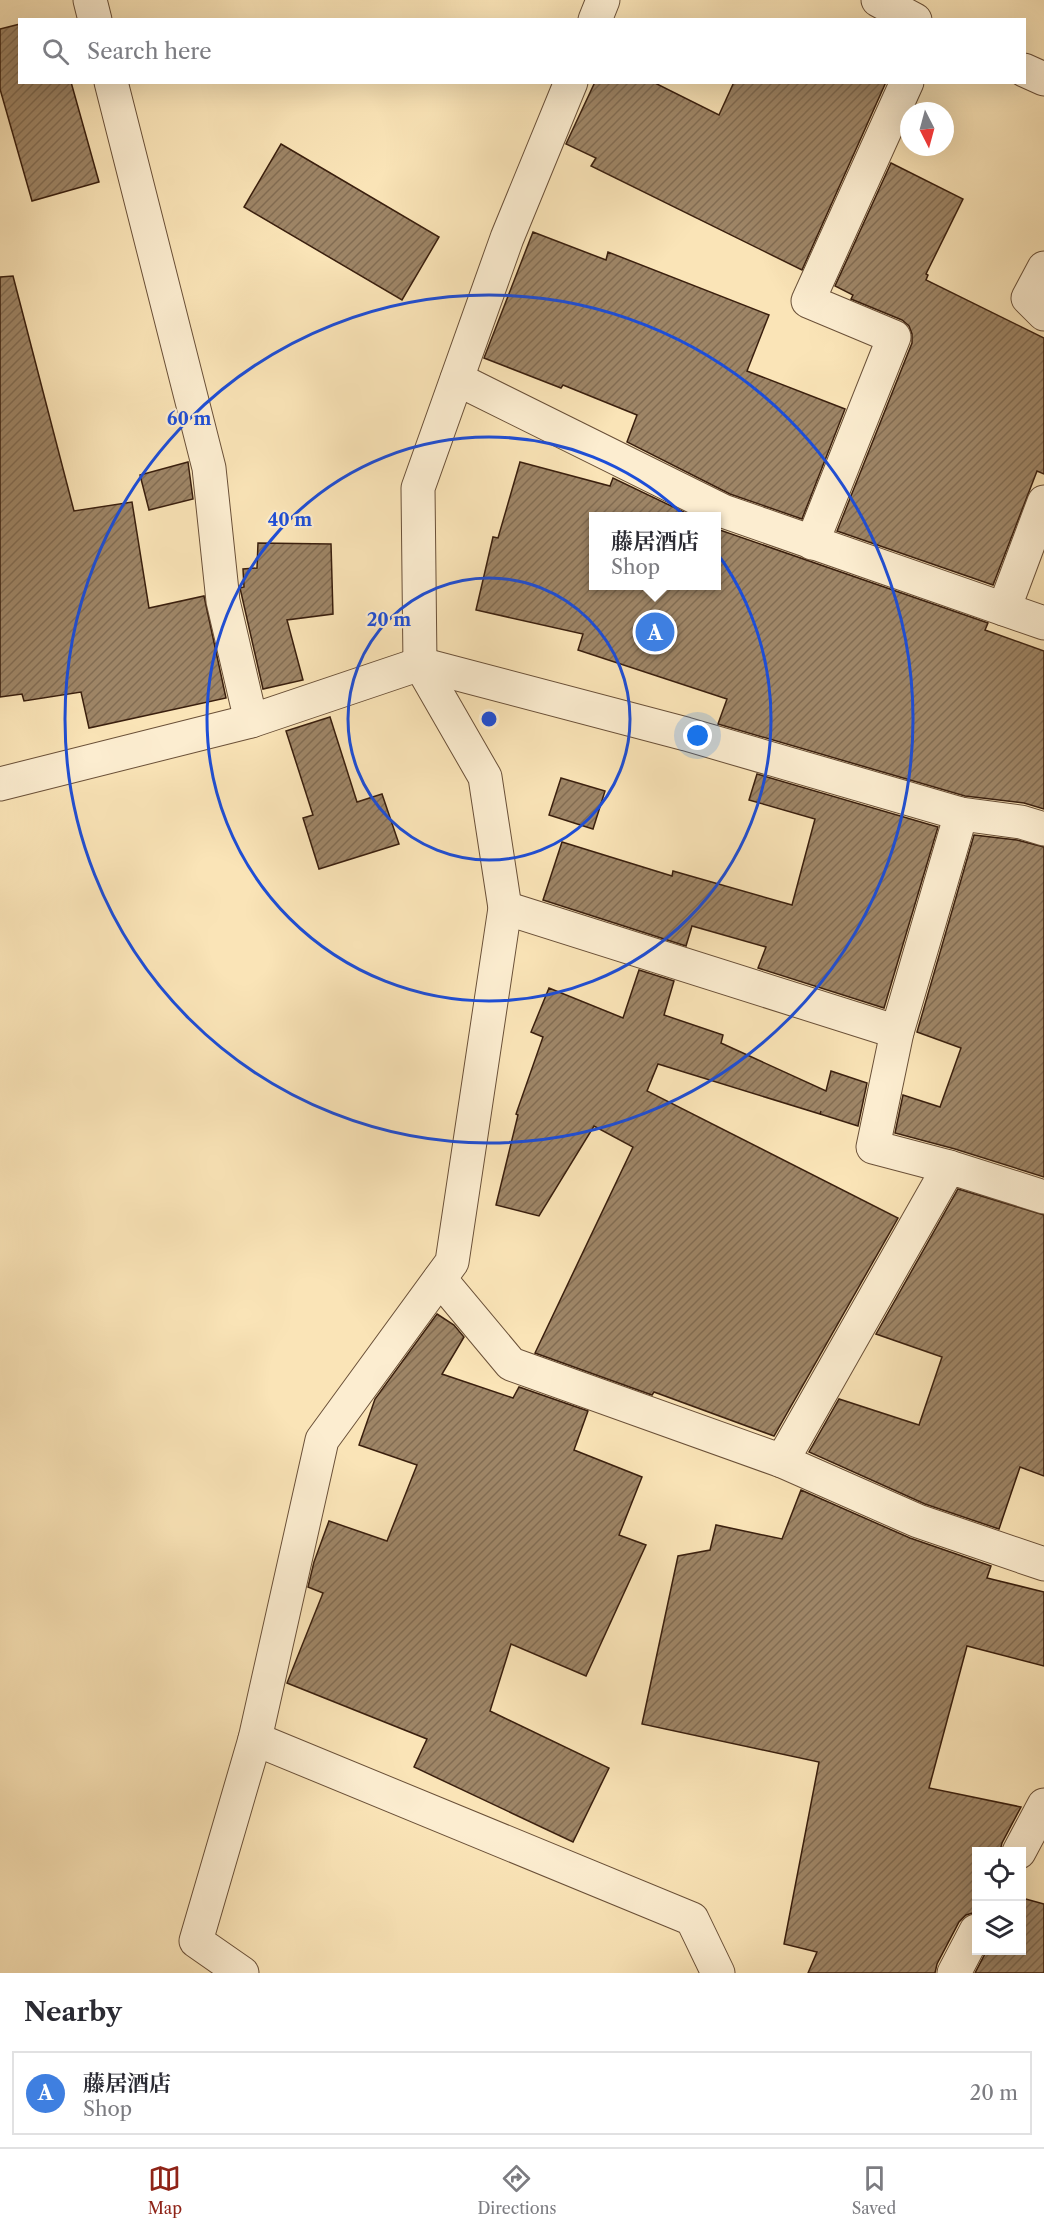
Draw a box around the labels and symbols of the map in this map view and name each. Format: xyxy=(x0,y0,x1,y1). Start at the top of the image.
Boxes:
north arrow xyxy=(900,102,954,156)
text: 60 m xyxy=(167,408,211,430)
text: 40 m xyxy=(268,509,312,531)
text: 20 m xyxy=(367,609,411,631)
pin: A xyxy=(636,610,674,654)
centre of rings xyxy=(479,709,499,729)
your location xyxy=(683,721,712,750)

